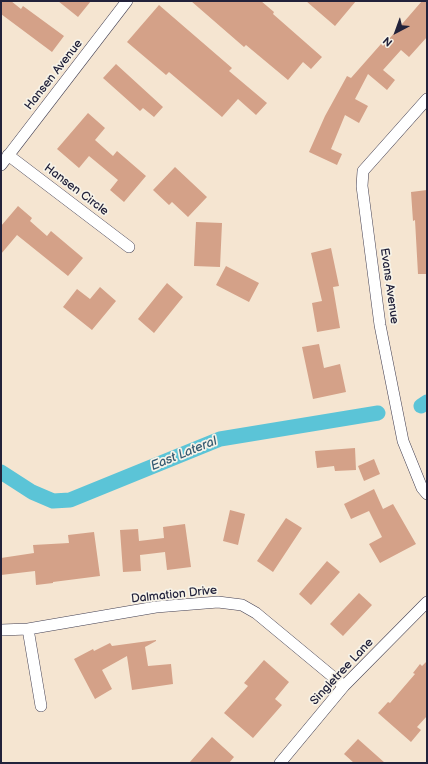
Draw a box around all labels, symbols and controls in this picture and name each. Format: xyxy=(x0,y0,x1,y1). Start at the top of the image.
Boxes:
north arrow xyxy=(376,12,416,52)
text: N xyxy=(380,34,395,49)
street label: Hansen Avenue xyxy=(22,37,86,113)
street label: Hansen Circle xyxy=(41,161,111,219)
street label: Evans Avenue xyxy=(377,247,401,325)
water label: East Lateral xyxy=(149,434,219,474)
street label: Dalmation Drive xyxy=(130,583,218,607)
street label: Singletree Lane xyxy=(307,636,377,708)

